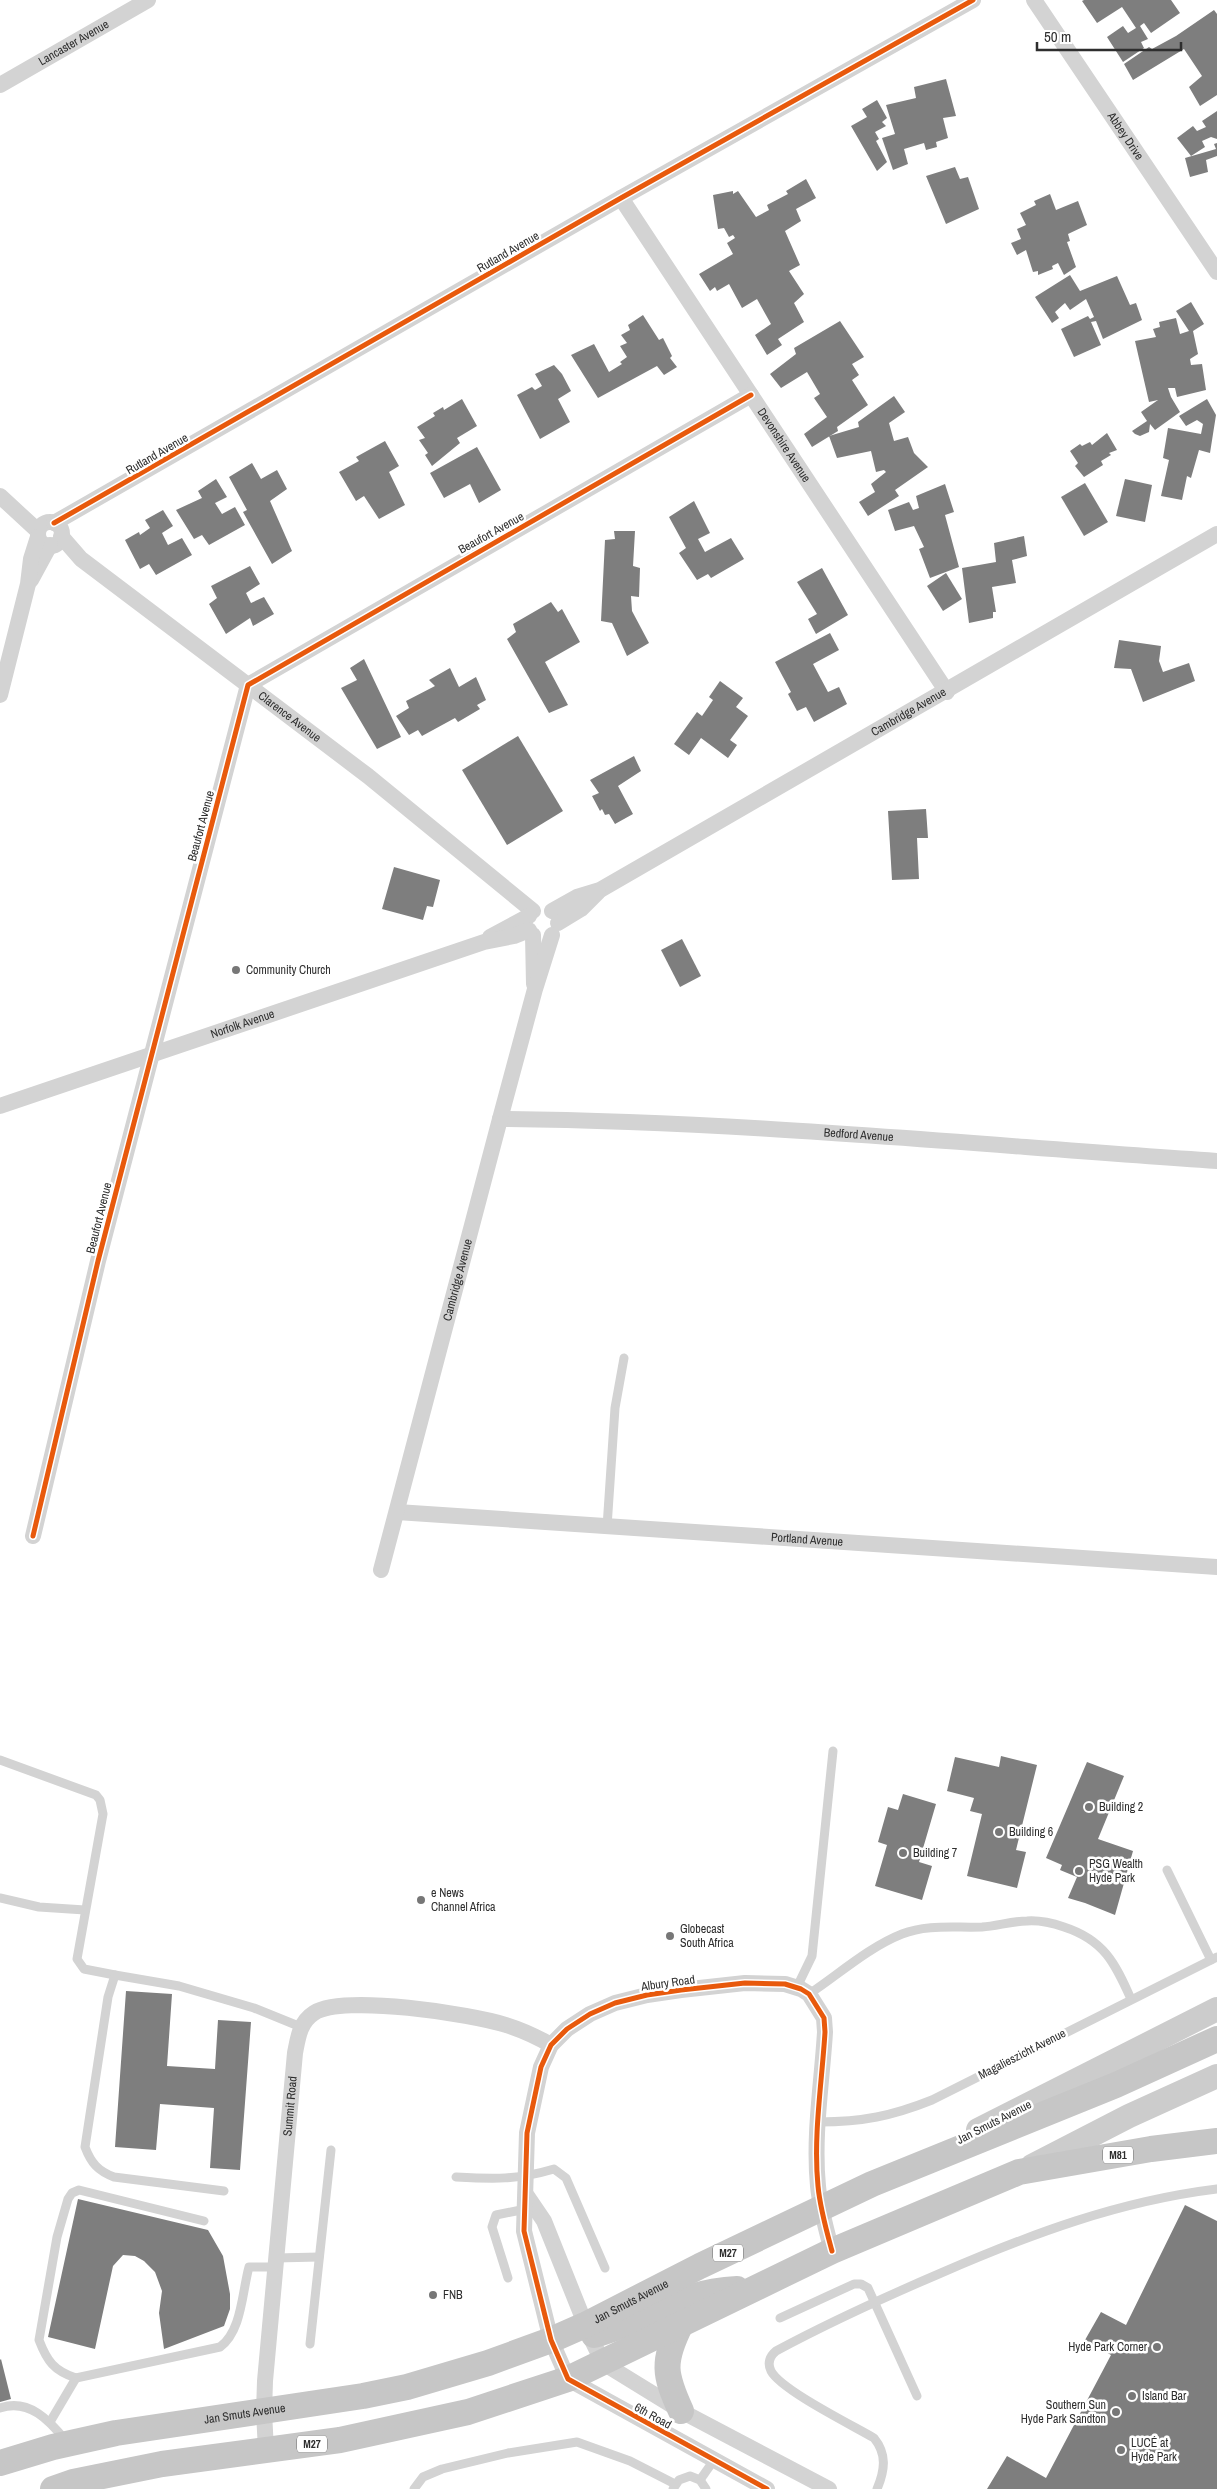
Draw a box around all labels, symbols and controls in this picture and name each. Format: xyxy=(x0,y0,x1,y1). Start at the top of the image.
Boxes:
street label: Lancaster Avenue xyxy=(36,16,112,69)
scale bar xyxy=(1037,20,1181,52)
text: 50 m xyxy=(1044,26,1071,47)
street label: Abbey Drive xyxy=(1103,108,1147,163)
street label: Rutland Avenue xyxy=(474,228,542,276)
street label: Devonshire Avenue xyxy=(754,405,814,485)
street label: Rutland Avenue xyxy=(123,430,191,478)
street label: Beaufort Avenue xyxy=(455,508,527,558)
street label: Cambridge Avenue xyxy=(868,684,949,740)
street label: Clarence Avenue xyxy=(255,688,324,746)
street label: Beaufort Avenue xyxy=(184,789,218,863)
place label: Community Church xyxy=(246,962,331,978)
marker: Community Church xyxy=(230,964,242,976)
street label: Norfolk Avenue xyxy=(208,1006,277,1042)
street label: Bedford Avenue xyxy=(823,1124,894,1145)
street label: Beaufort Avenue xyxy=(82,1181,116,1255)
street label: Cambridge Avenue xyxy=(439,1237,476,1323)
street label: Portland Avenue xyxy=(771,1529,844,1550)
place label: Building 2 xyxy=(1099,1799,1143,1815)
marker: Building 2 xyxy=(1083,1801,1095,1813)
place label: Building 6 xyxy=(1009,1824,1053,1840)
marker: Building 6 xyxy=(993,1826,1005,1838)
place label: Building 7 xyxy=(913,1845,958,1861)
marker: Building 7 xyxy=(897,1847,909,1859)
place label: PSG Wealth Hyde Park xyxy=(1089,1856,1143,1886)
marker: PSG Wealth Hyde Park xyxy=(1073,1865,1085,1877)
place label: e News Channel Africa xyxy=(431,1885,496,1915)
marker: e News Channel Africa xyxy=(415,1894,427,1906)
place label: Globecast South Africa xyxy=(680,1921,734,1951)
marker: Globecast South Africa xyxy=(664,1930,676,1942)
street label: Albury Road xyxy=(639,1971,696,1995)
street label: Magalieszicht Avenue xyxy=(976,2025,1068,2083)
street label: Summit Road xyxy=(279,2075,301,2137)
street label: Jan Smuts Avenue xyxy=(954,2096,1034,2148)
road number: M81 xyxy=(1103,2146,1133,2164)
road number: M27 xyxy=(713,2244,743,2262)
street label: Jan Smuts Avenue xyxy=(591,2276,671,2327)
place label: FNB xyxy=(443,2287,463,2303)
marker: FNB xyxy=(427,2289,439,2301)
place label: Hyde Park Corner xyxy=(1068,2339,1148,2355)
marker: Hyde Park Corner xyxy=(1151,2341,1163,2353)
place label: Island Bar xyxy=(1142,2388,1187,2404)
marker: Island Bar xyxy=(1126,2390,1138,2402)
place label: Southern Sun Hyde Park Sandton xyxy=(1021,2397,1106,2427)
street label: 6th Road xyxy=(632,2399,674,2433)
street label: Jan Smuts Avenue xyxy=(203,2400,286,2428)
marker: Southern Sun Hyde Park Sandton xyxy=(1110,2406,1122,2418)
place label: LUCÉ at Hyde Park xyxy=(1131,2435,1177,2465)
road number: M27 xyxy=(297,2436,327,2452)
marker: LUCÉ at Hyde Park xyxy=(1115,2444,1127,2456)

